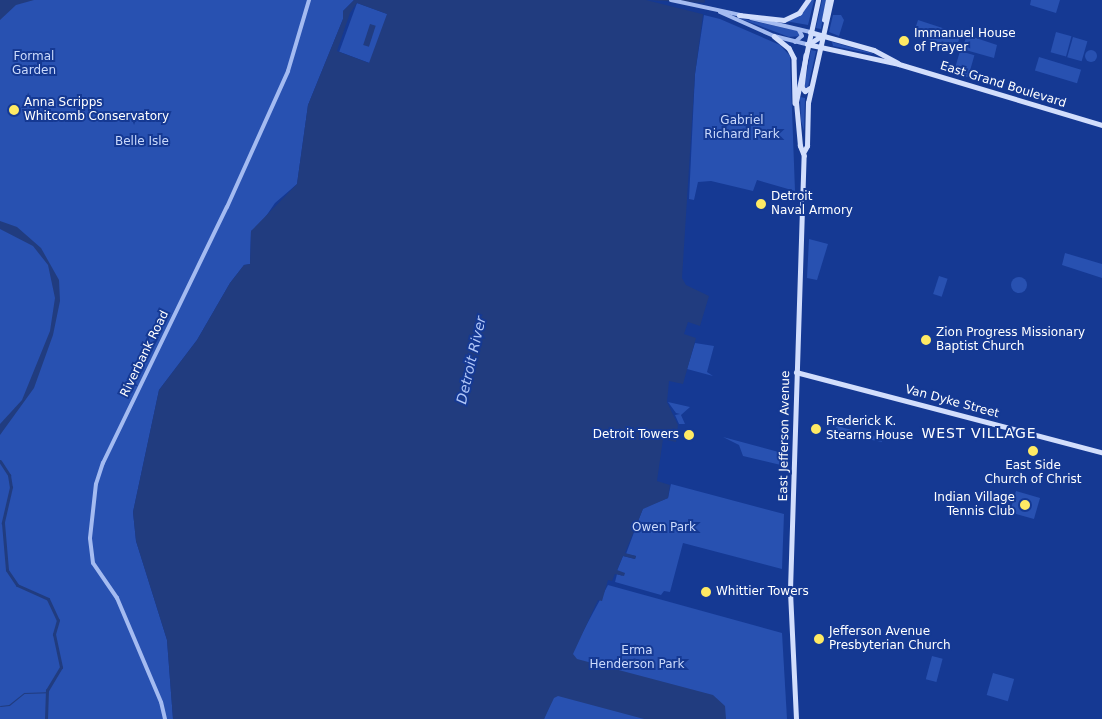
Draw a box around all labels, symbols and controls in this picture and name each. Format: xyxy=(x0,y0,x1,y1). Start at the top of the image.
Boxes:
place label: Immanuel House of Prayer xyxy=(914,27,1016,55)
marker: Immanuel House of Prayer xyxy=(898,35,910,47)
park label: Formal Garden xyxy=(12,50,56,78)
street label: East Grand Boulevard xyxy=(938,59,1068,111)
place label: Anna Scripps Whitcomb Conservatory xyxy=(24,96,169,124)
marker: Anna Scripps Whitcomb Conservatory xyxy=(8,104,20,116)
park label: Gabriel Richard Park xyxy=(704,114,780,142)
park label: Belle Isle xyxy=(115,135,169,149)
place label: Detroit Naval Armory xyxy=(771,190,853,218)
marker: Detroit Naval Armory xyxy=(755,198,767,210)
street label: Riverbank Road xyxy=(118,308,172,400)
water label: Detroit River xyxy=(453,315,489,405)
place label: Zion Progress Missionary Baptist Church xyxy=(936,326,1085,354)
marker: Zion Progress Missionary Baptist Church xyxy=(920,334,932,346)
street label: East Jefferson Avenue xyxy=(777,370,793,502)
street label: Van Dyke Street xyxy=(903,383,1001,421)
place label: Frederick K. Stearns House xyxy=(826,415,913,443)
marker: Frederick K. Stearns House xyxy=(810,423,822,435)
district label: WEST VILLAGE xyxy=(920,425,1038,441)
place label: Detroit Towers xyxy=(593,428,679,442)
marker: Detroit Towers xyxy=(683,429,695,441)
marker: East Side Church of Christ xyxy=(1027,445,1039,457)
place label: East Side Church of Christ xyxy=(985,459,1081,487)
place label: Indian Village Tennis Club xyxy=(934,491,1015,519)
marker: Indian Village Tennis Club xyxy=(1019,499,1031,511)
park label: Owen Park xyxy=(632,521,696,535)
place label: Whittier Towers xyxy=(716,585,809,599)
marker: Whittier Towers xyxy=(700,586,712,598)
place label: Jefferson Avenue Presbyterian Church xyxy=(829,625,951,653)
marker: Jefferson Avenue Presbyterian Church xyxy=(813,633,825,645)
park label: Erma Henderson Park xyxy=(590,644,684,672)

